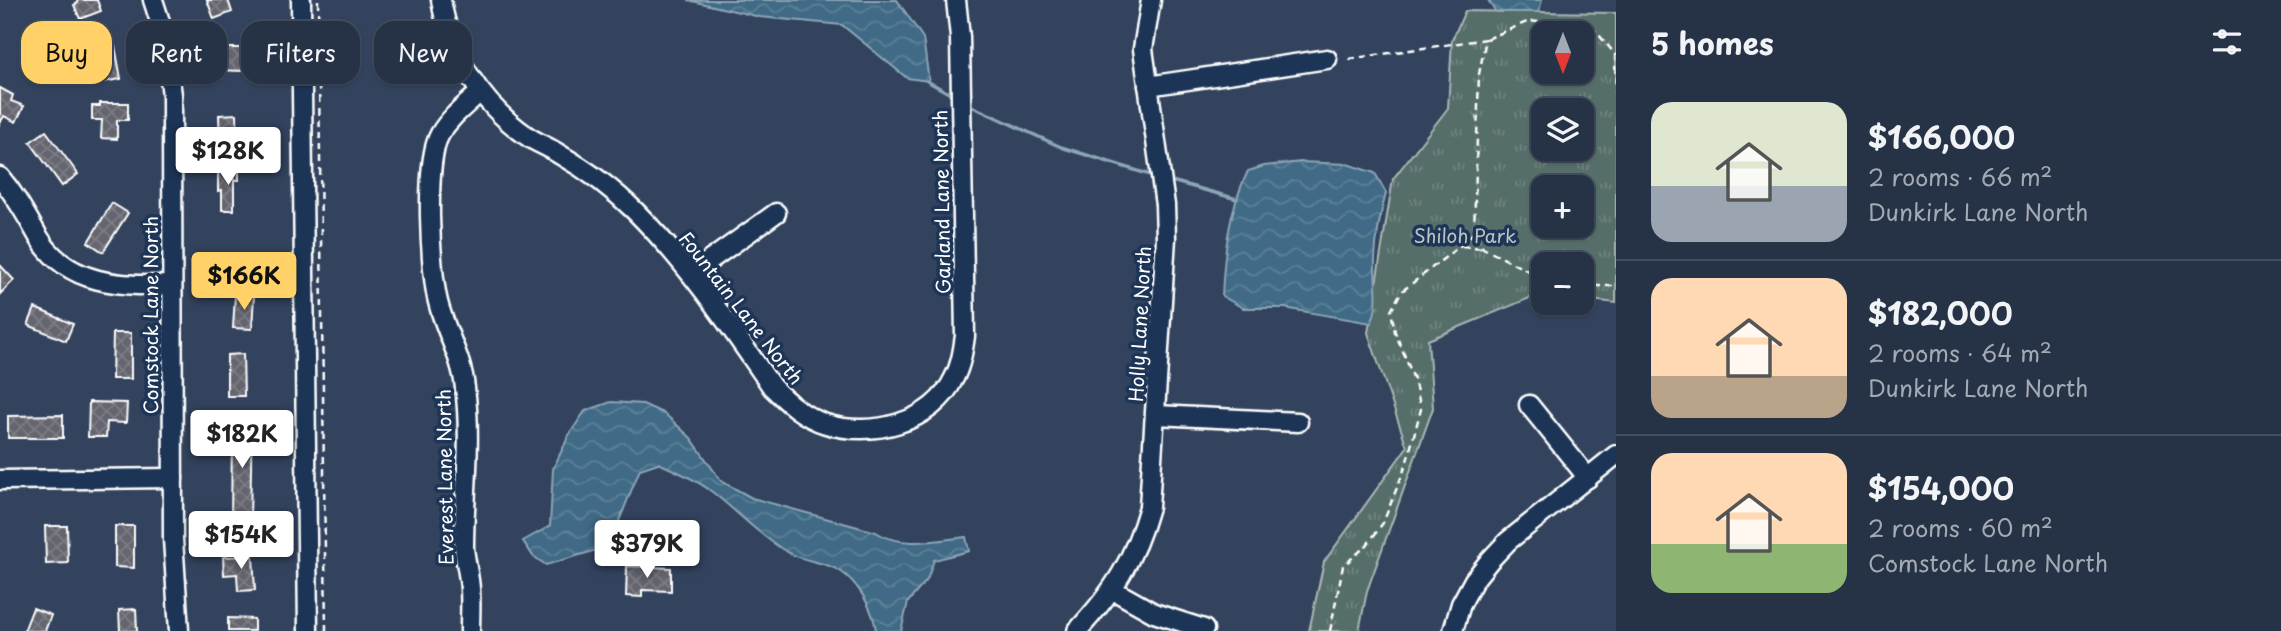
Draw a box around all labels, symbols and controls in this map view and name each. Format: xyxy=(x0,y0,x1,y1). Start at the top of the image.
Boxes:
text: 5 homes xyxy=(1651,20,1774,65)
chip: Buy xyxy=(21,21,112,84)
chip: Rent xyxy=(126,21,227,84)
chip: Filters xyxy=(241,21,360,84)
chip: New xyxy=(374,21,472,84)
north arrow xyxy=(1531,21,1594,84)
map controls xyxy=(1531,21,1594,315)
icon: filters xyxy=(2208,23,2246,61)
button: layers xyxy=(1531,98,1594,161)
street label: Garland Lane North xyxy=(925,110,957,294)
text: $166,000 xyxy=(1868,114,2015,159)
pin: $128K xyxy=(179,128,277,187)
icon: home xyxy=(1707,130,1791,214)
text: $128K xyxy=(192,132,264,167)
text: 2 rooms · 66 m² xyxy=(1868,159,2052,194)
button: + xyxy=(1531,175,1594,238)
text: Dunkirk Lane North xyxy=(1868,194,2088,229)
street label: Comstock Lane North xyxy=(136,216,164,414)
park label: Shiloh Park xyxy=(1413,221,1517,249)
street label: Fountain Lane North xyxy=(673,225,811,390)
street label: Holly Lane North xyxy=(1121,245,1157,403)
pin: $166K xyxy=(195,252,293,312)
button: − xyxy=(1531,252,1594,315)
text: $166K xyxy=(207,257,281,292)
text: $182,000 xyxy=(1868,290,2013,335)
icon: home xyxy=(1707,306,1791,390)
text: 2 rooms · 64 m² xyxy=(1868,335,2052,370)
text: Dunkirk Lane North xyxy=(1868,370,2088,405)
street label: Everest Lane North xyxy=(428,389,460,565)
pin: $182K xyxy=(193,410,291,470)
text: $182K xyxy=(206,415,278,450)
text: $154,000 xyxy=(1868,465,2014,510)
icon: home xyxy=(1707,481,1791,565)
text: 2 rooms · 60 m² xyxy=(1868,510,2053,545)
pin: $154K xyxy=(192,512,290,571)
text: $154K xyxy=(205,516,277,551)
pin: $379K xyxy=(598,520,696,580)
text: $379K xyxy=(611,525,683,560)
text: Comstock Lane North xyxy=(1868,545,2108,580)

